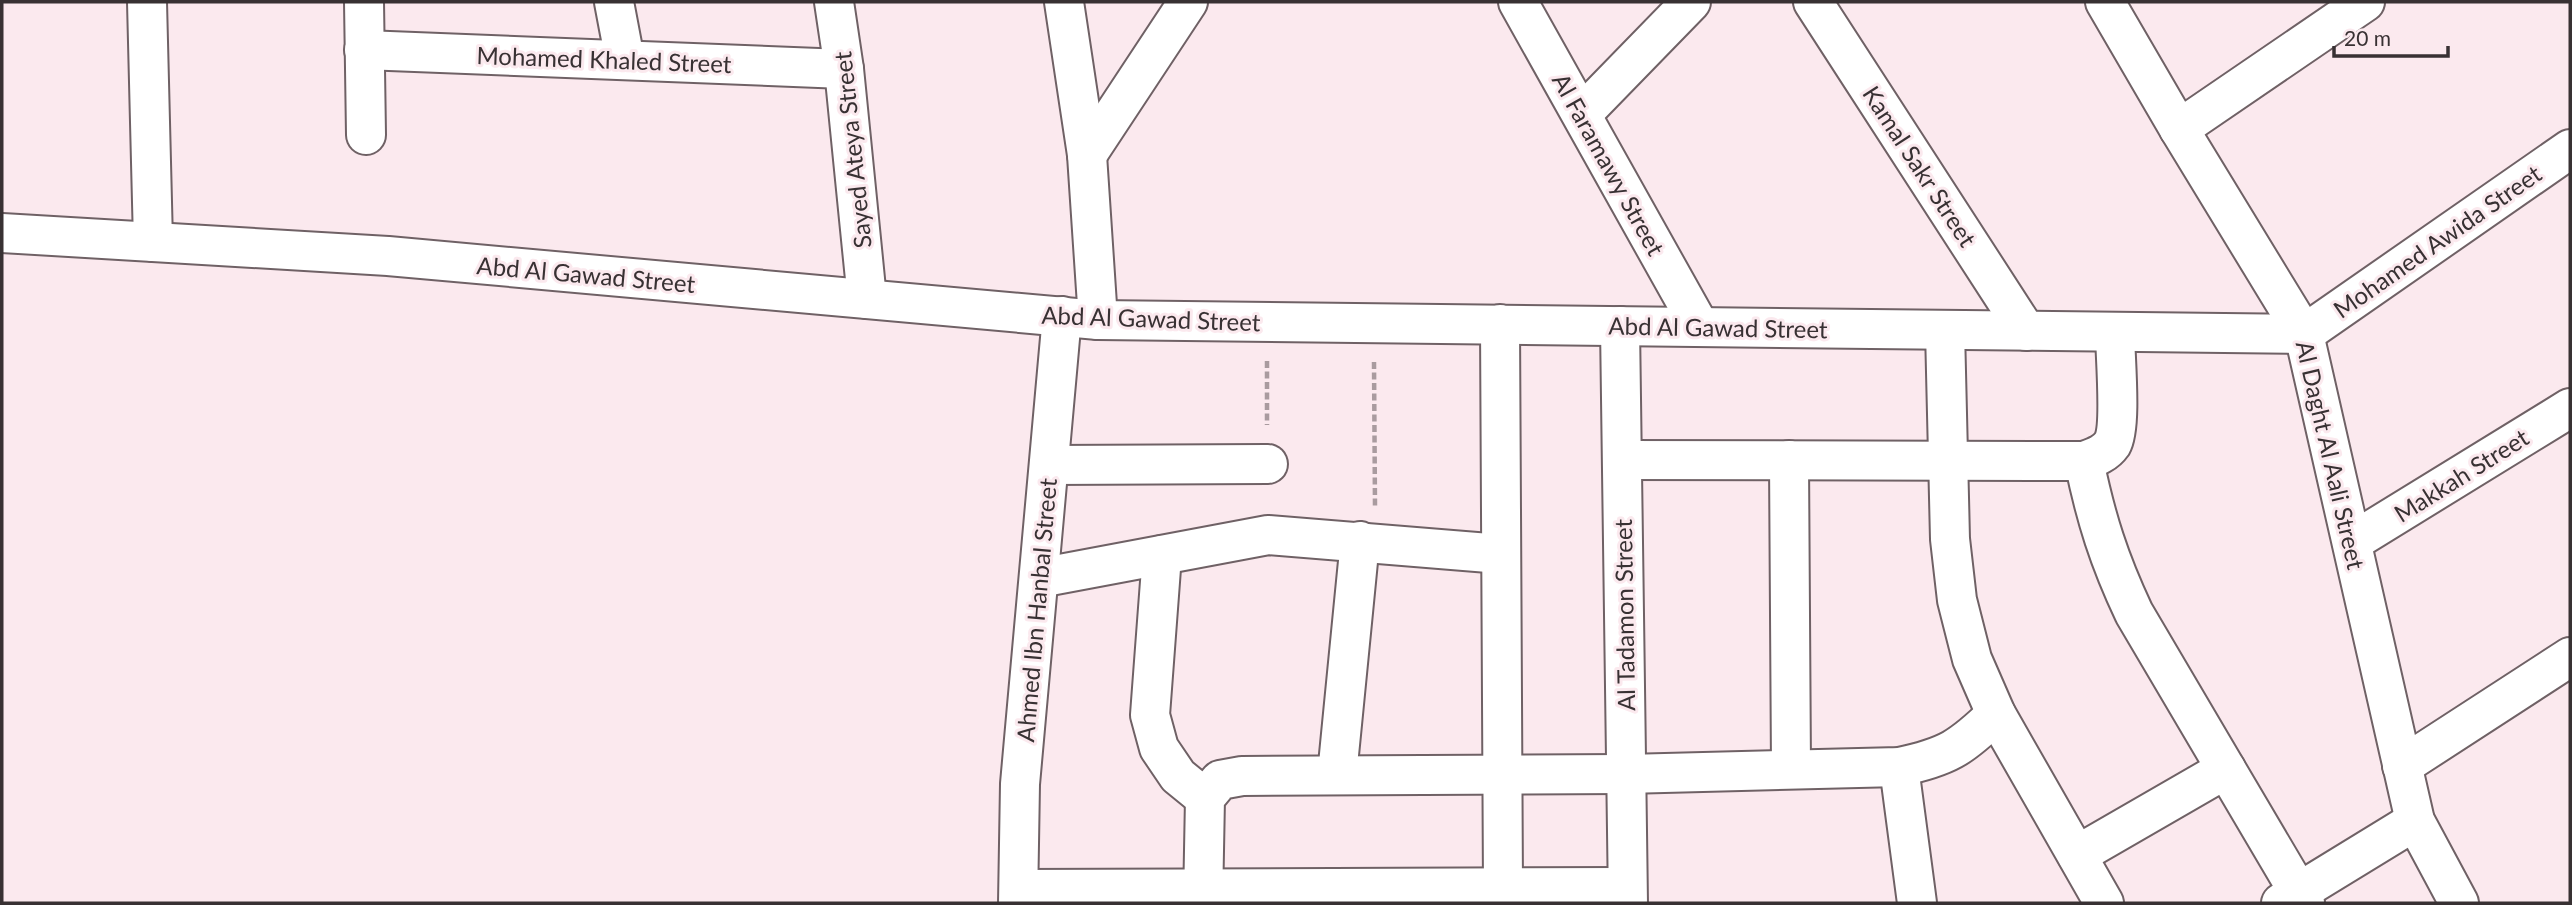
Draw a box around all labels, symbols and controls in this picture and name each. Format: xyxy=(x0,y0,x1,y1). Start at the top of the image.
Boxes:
scale bar xyxy=(2334,14,2448,58)
text: 20 m xyxy=(2344,25,2391,50)
street label: Mohamed Khaled Street xyxy=(476,40,732,78)
street label: Sayed Ateya Street xyxy=(827,50,877,250)
street label: Al Faramawy Street xyxy=(1547,68,1671,261)
street label: Kamal Sakr Street xyxy=(1857,80,1983,252)
street label: Mohamed Awida Street xyxy=(2328,158,2547,324)
street label: Abd Al Gawad Street xyxy=(476,250,697,298)
street label: Abd Al Gawad Street xyxy=(1041,300,1261,336)
street label: Abd Al Gawad Street xyxy=(1608,311,1828,343)
street label: Al Daght Al Aali Street xyxy=(2291,338,2371,572)
street label: Makkah Street xyxy=(2388,422,2534,528)
street label: Ahmed Ibn Hanbal Street xyxy=(1010,476,1062,743)
street label: Al Tadamon Street xyxy=(1608,518,1640,711)

